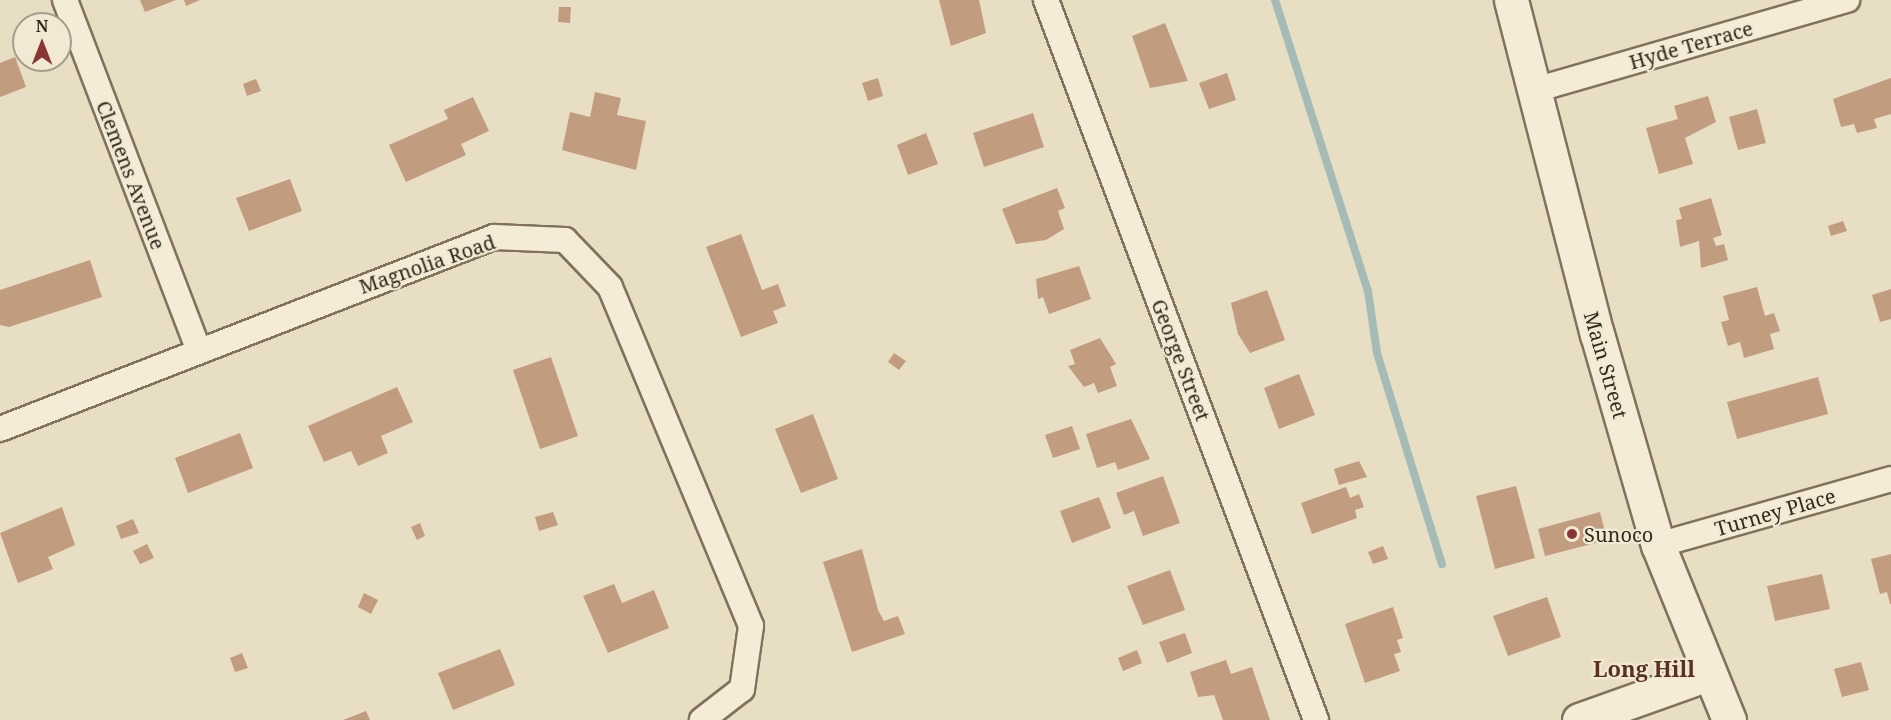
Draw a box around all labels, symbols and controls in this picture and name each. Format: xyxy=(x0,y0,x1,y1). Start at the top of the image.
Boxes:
north arrow xyxy=(12,12,72,72)
text: N xyxy=(36,15,48,37)
street label: Hyde Terrace xyxy=(1626,16,1756,74)
street label: Clemens Avenue xyxy=(92,97,170,253)
street label: Magnolia Road xyxy=(356,229,498,299)
street label: George Street xyxy=(1147,296,1215,424)
street label: Main Street xyxy=(1579,309,1633,421)
street label: Turney Place xyxy=(1712,483,1838,541)
place label: Sunoco xyxy=(1584,522,1653,546)
marker: Sunoco xyxy=(1565,527,1579,541)
district label: Long Hill xyxy=(1593,656,1695,682)

